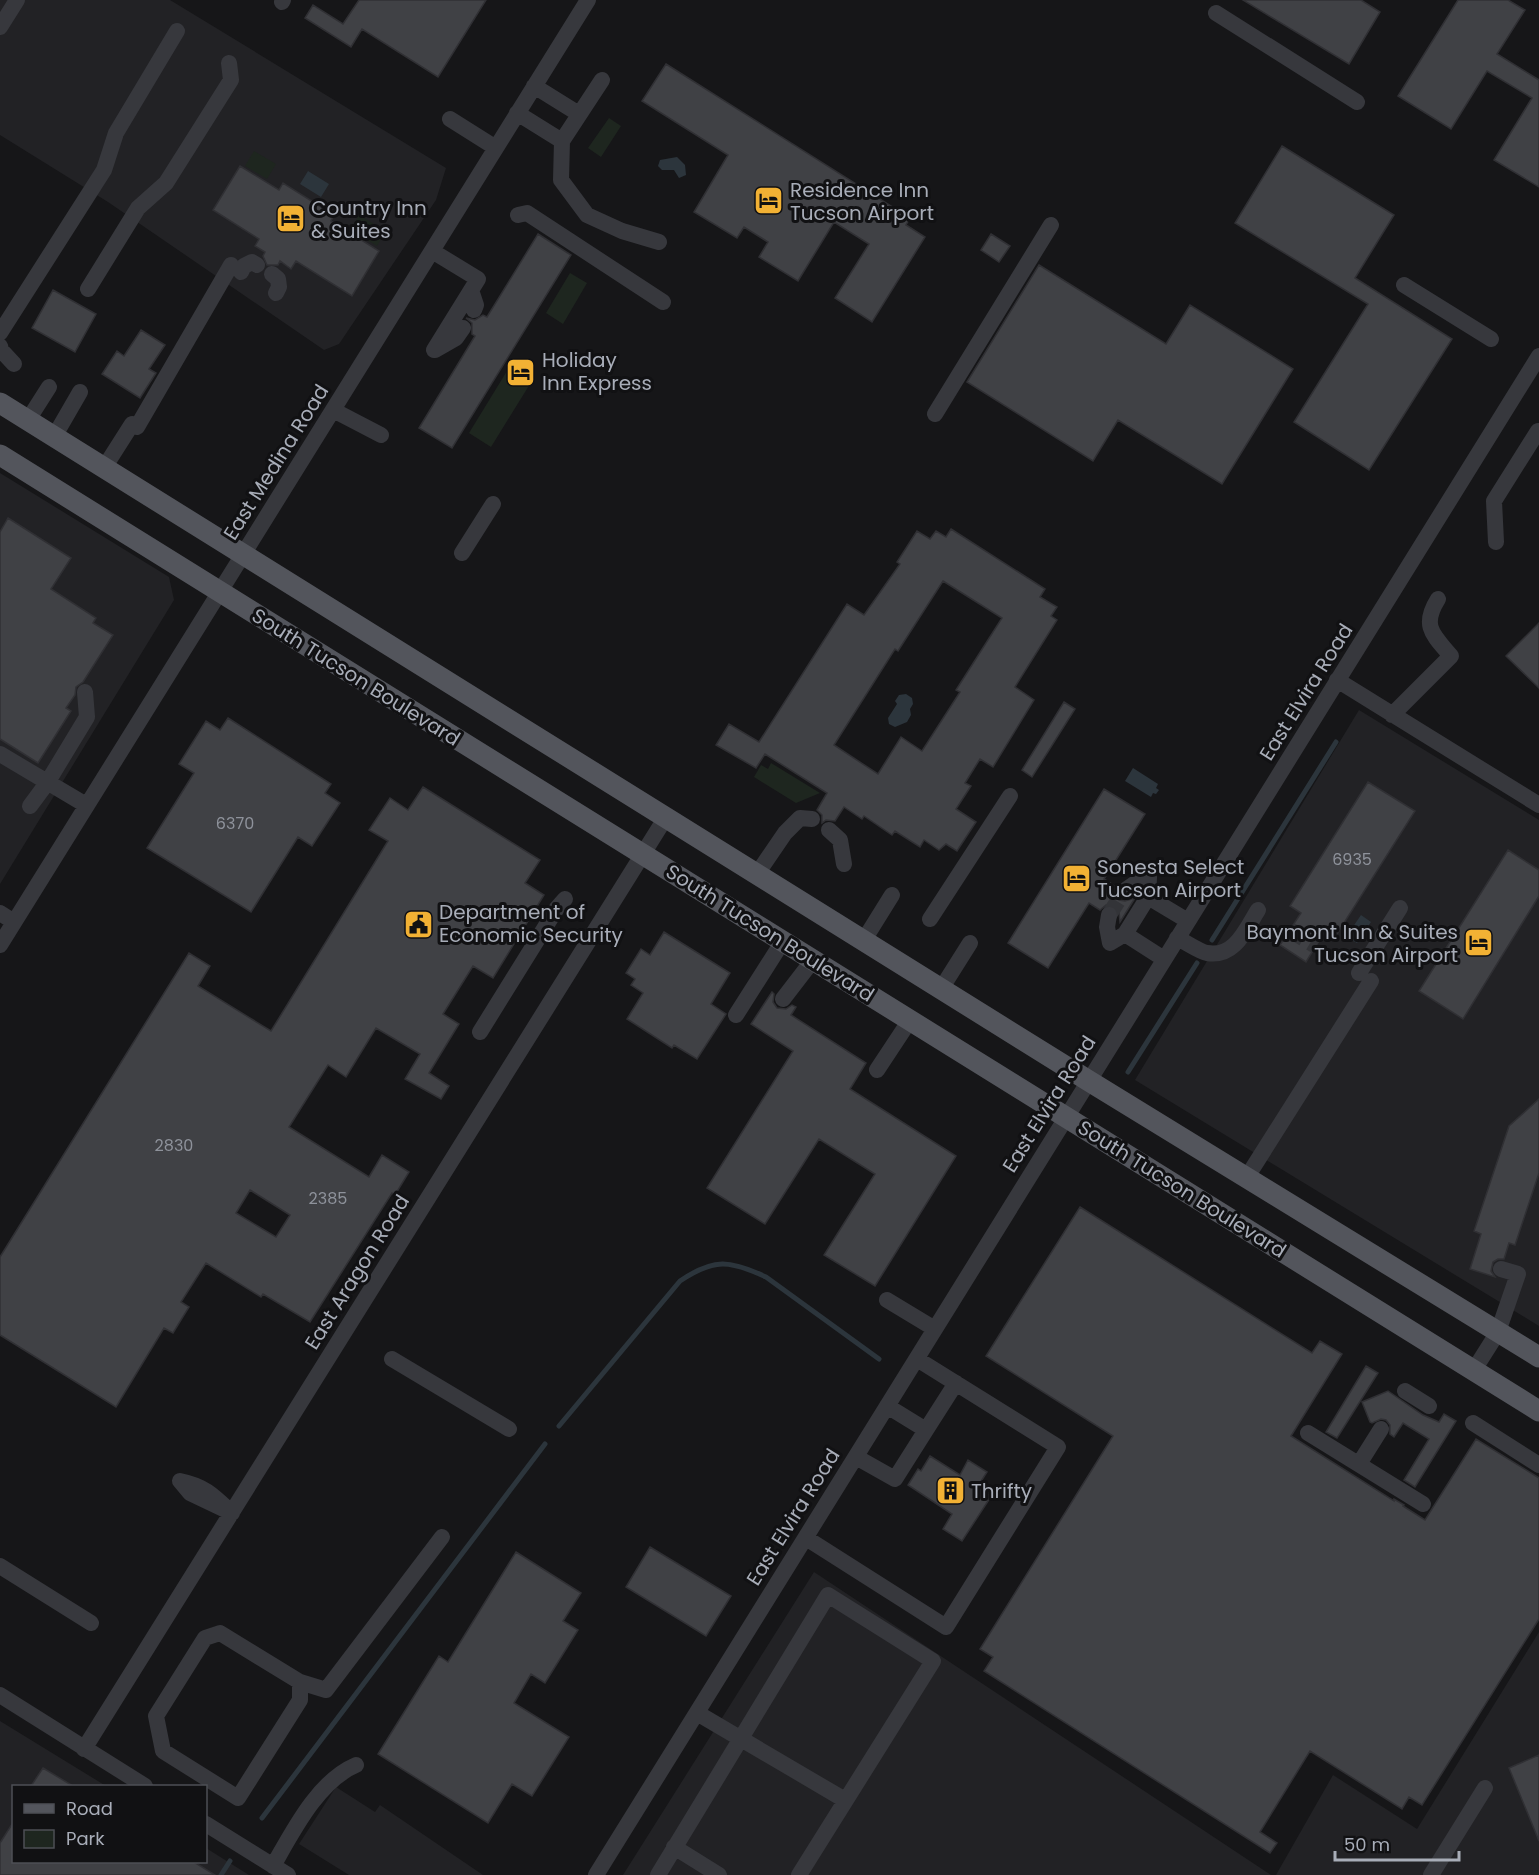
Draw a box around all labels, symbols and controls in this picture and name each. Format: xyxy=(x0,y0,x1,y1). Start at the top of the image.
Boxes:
place label: Residence Inn Tucson Airport xyxy=(790,176,934,227)
hotel icon: Residence Inn Tucson Airport xyxy=(753,185,785,217)
place label: Country Inn & Suites xyxy=(311,194,427,245)
hotel icon: Country Inn & Suites xyxy=(274,203,306,235)
place label: Holiday Inn Express xyxy=(542,346,652,397)
hotel icon: Holiday Inn Express xyxy=(505,356,537,388)
street label: East Medina Road xyxy=(217,379,335,545)
street label: South Tucson Boulevard xyxy=(246,601,466,753)
street label: East Elvira Road xyxy=(1253,618,1359,766)
house number: 6370 xyxy=(216,812,254,835)
house number: 6935 xyxy=(1332,848,1372,871)
place label: Sonesta Select Tucson Airport xyxy=(1097,853,1244,904)
street label: South Tucson Boulevard xyxy=(660,857,880,1009)
hotel icon: Sonesta Select Tucson Airport xyxy=(1060,862,1092,894)
place label: Department of Economic Security xyxy=(439,898,623,949)
public building icon: Department of Economic Security xyxy=(402,908,434,940)
place label: Baymont Inn & Suites Tucson Airport xyxy=(1247,918,1458,969)
hotel icon: Baymont Inn & Suites Tucson Airport xyxy=(1463,927,1495,959)
street label: East Elvira Road xyxy=(996,1030,1102,1178)
street label: South Tucson Boulevard xyxy=(1072,1113,1292,1265)
house number: 2830 xyxy=(155,1134,193,1157)
house number: 2385 xyxy=(309,1187,347,1210)
street label: East Aragon Road xyxy=(298,1189,416,1355)
street label: East Elvira Road xyxy=(740,1443,846,1591)
building icon: Thrifty xyxy=(934,1475,966,1507)
place label: Thrifty xyxy=(971,1477,1032,1505)
legend xyxy=(12,1785,207,1863)
text: Road xyxy=(66,1796,113,1821)
scale bar xyxy=(1335,1824,1460,1862)
text: Park xyxy=(66,1826,105,1851)
text: 50 m xyxy=(1344,1832,1390,1857)

